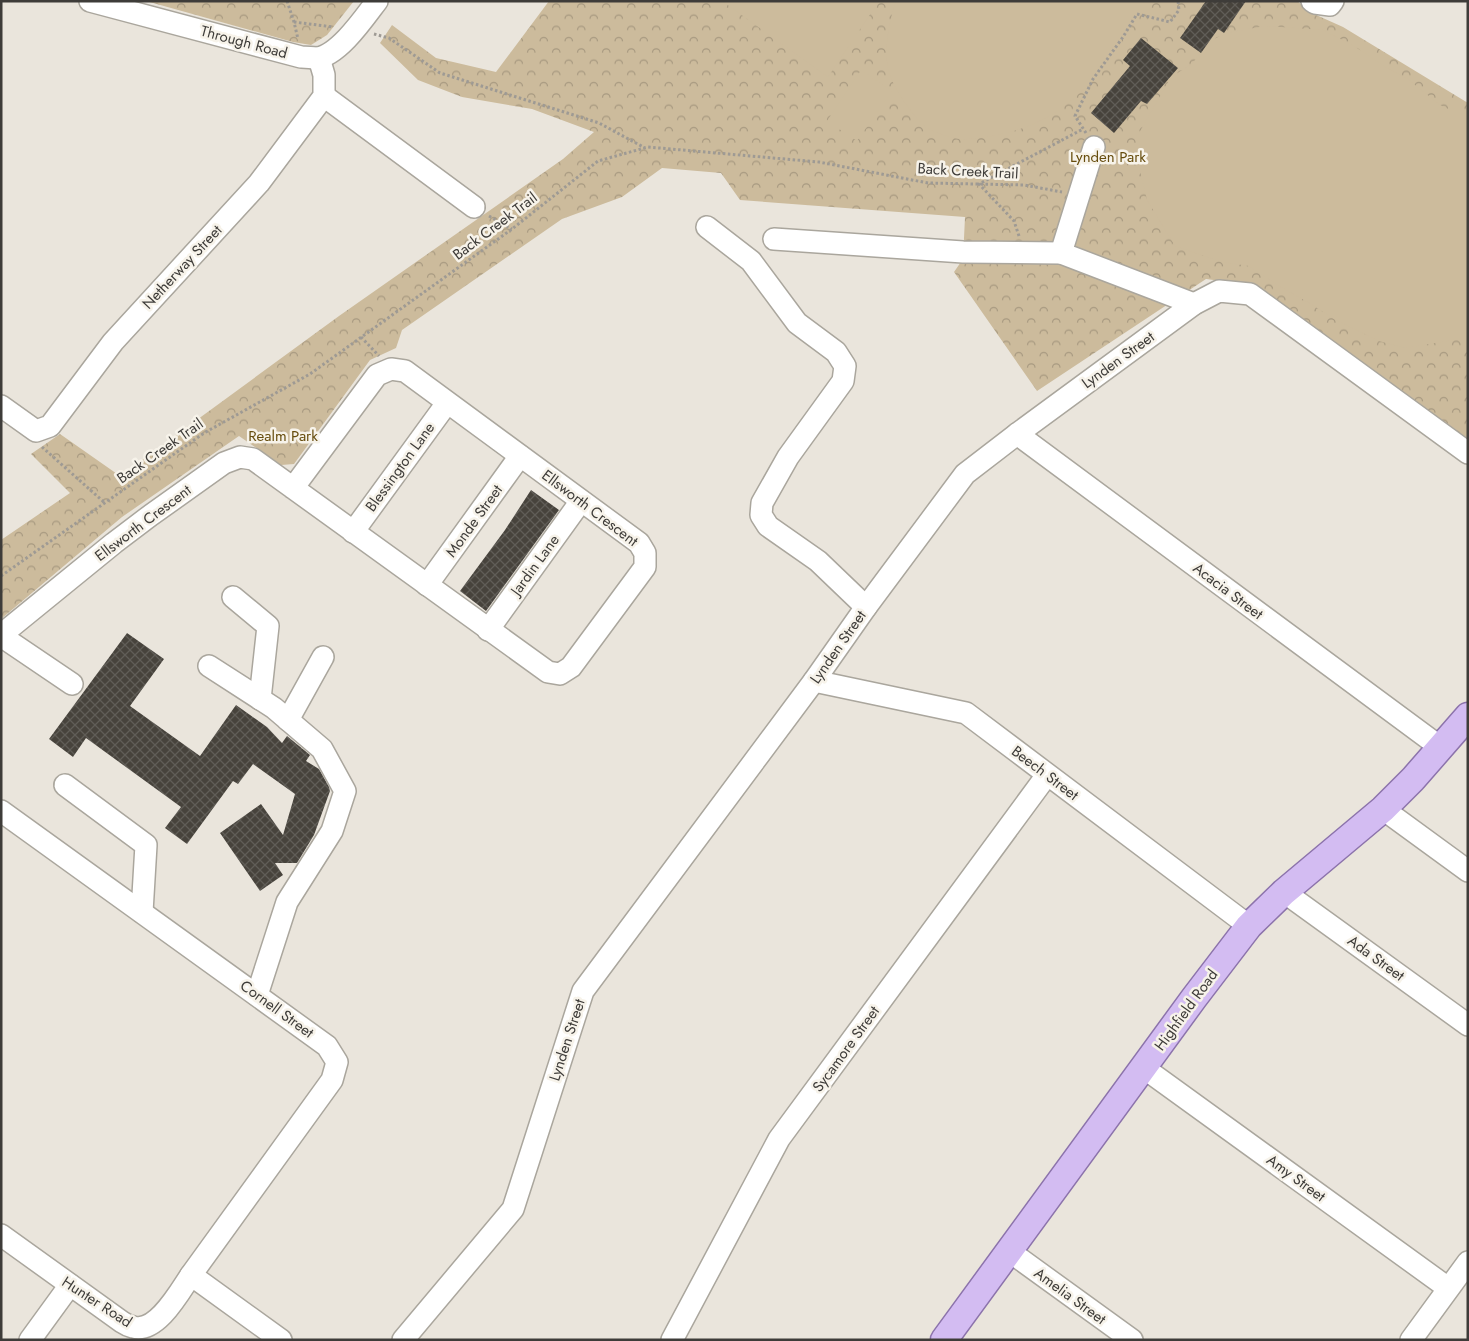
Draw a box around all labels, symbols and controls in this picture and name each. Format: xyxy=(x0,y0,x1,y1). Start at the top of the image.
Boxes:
street label: Through Road xyxy=(198,20,290,64)
park label: Lynden Park xyxy=(1070,146,1146,168)
street label: Back Creek Trail xyxy=(917,157,1019,185)
street label: Back Creek Trail xyxy=(448,187,542,265)
street label: Netherway Street xyxy=(137,220,227,314)
street label: Lynden Street xyxy=(1077,326,1159,394)
street label: Back Creek Trail xyxy=(112,413,208,489)
street label: Blessington Lane xyxy=(360,418,440,516)
park label: Realm Park xyxy=(248,425,318,447)
street label: Ellsworth Crescent xyxy=(537,464,643,552)
street label: Ellsworth Crescent xyxy=(90,479,196,567)
street label: Monde Street xyxy=(440,480,508,562)
street label: Jardin Lane xyxy=(504,530,565,602)
street label: Acacia Street xyxy=(1188,557,1268,625)
street label: Lynden Street xyxy=(805,606,872,688)
street label: Beech Street xyxy=(1007,740,1084,806)
street label: Ada Street xyxy=(1343,930,1409,987)
street label: Highfield Road xyxy=(1149,965,1223,1055)
street label: Cornell Street xyxy=(236,975,319,1044)
street label: Lynden Street xyxy=(543,996,591,1084)
street label: Sycamore Street xyxy=(807,1001,885,1097)
street label: Amy Street xyxy=(1262,1149,1330,1207)
street label: Amelia Street xyxy=(1029,1262,1111,1330)
street label: Hunter Road xyxy=(58,1271,136,1333)

